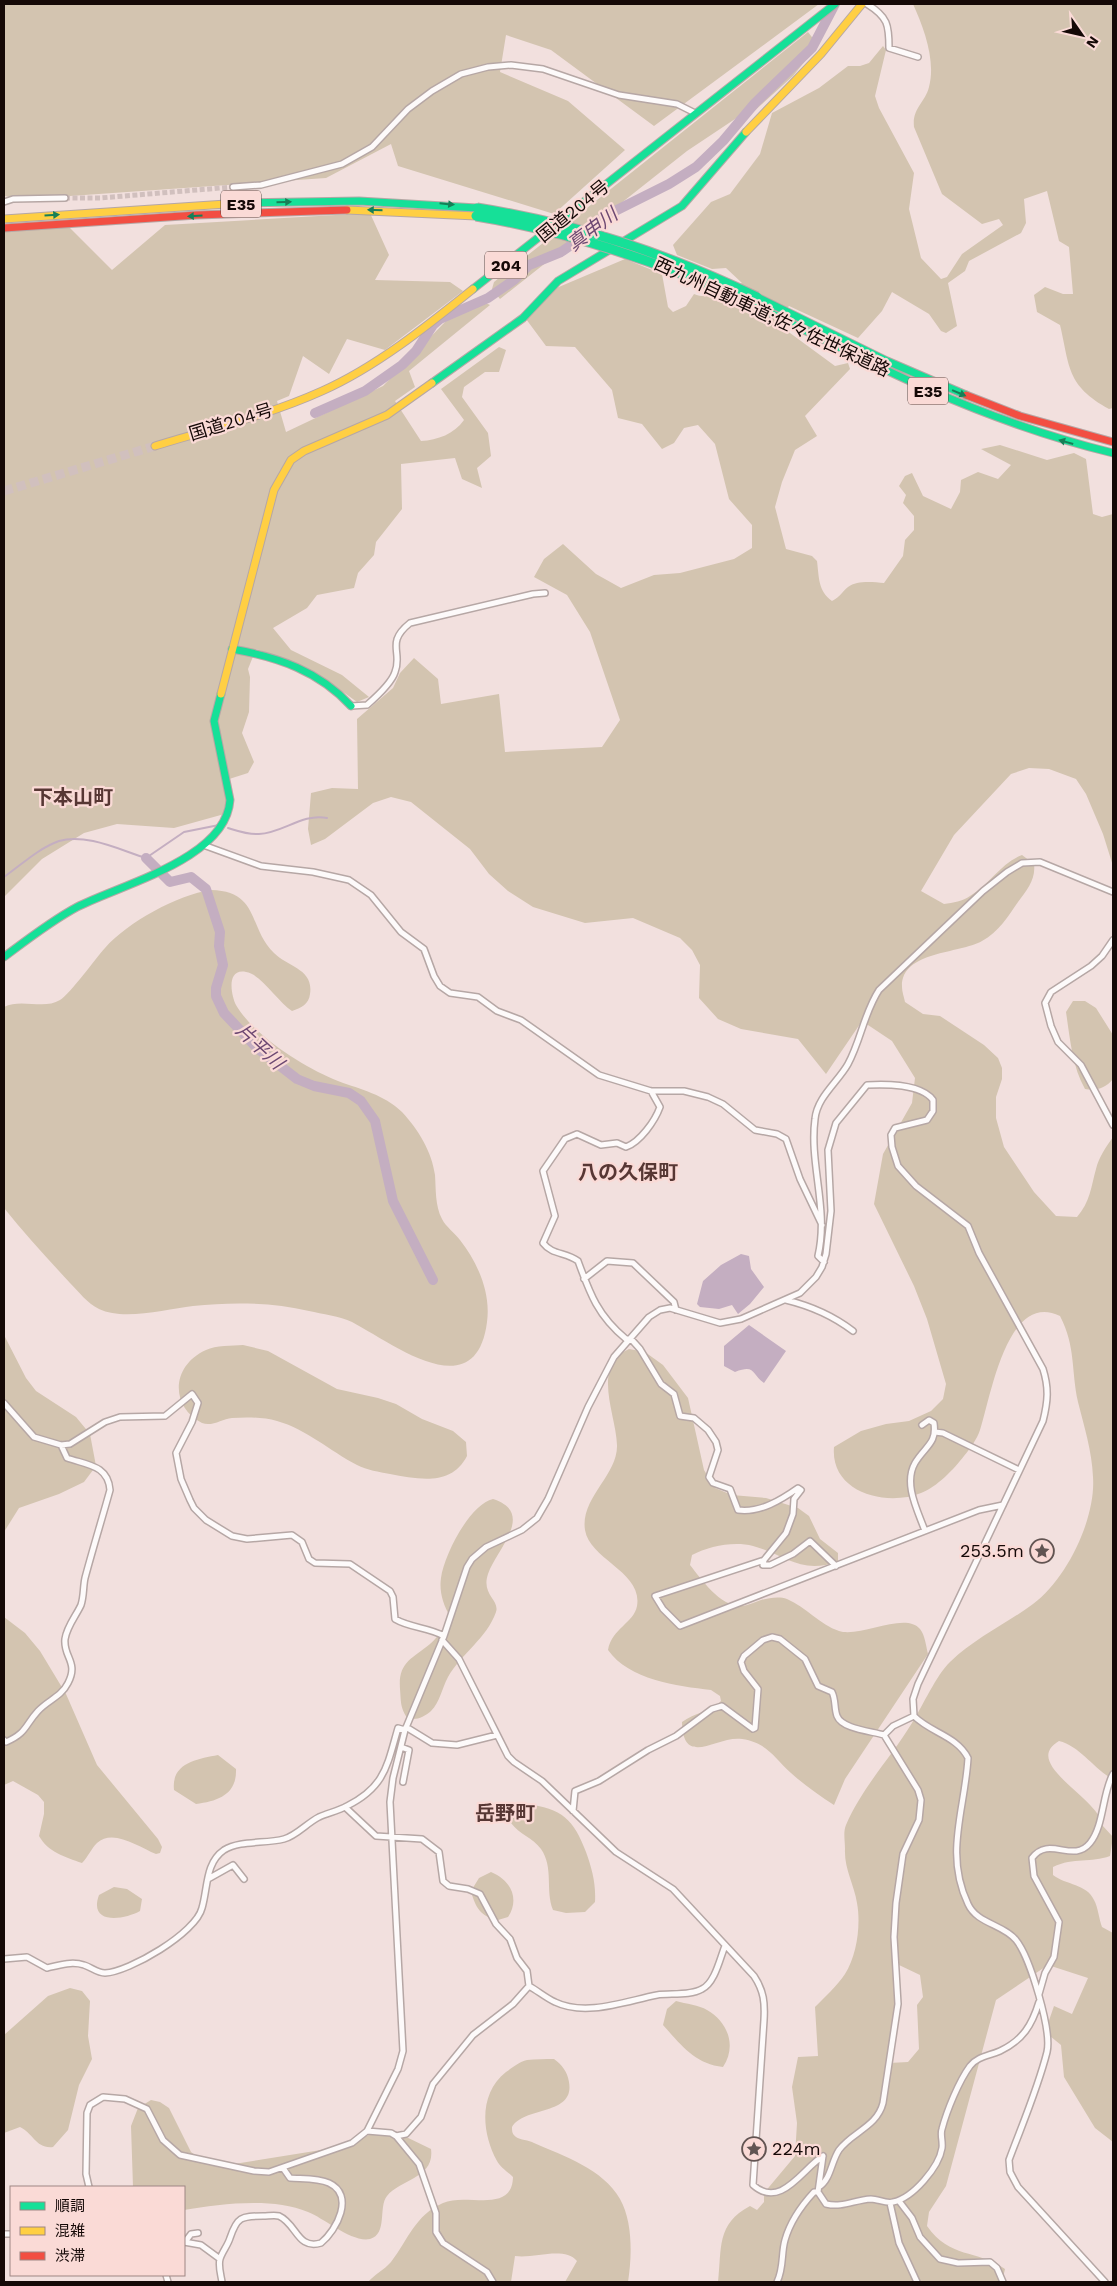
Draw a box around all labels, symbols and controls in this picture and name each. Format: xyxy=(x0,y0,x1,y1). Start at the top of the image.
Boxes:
north arrow xyxy=(1057,10,1107,60)
text: N xyxy=(1083,33,1102,51)
street label: 国道204号 xyxy=(532,175,613,246)
road number: E35 xyxy=(221,190,261,218)
one-way arrow xyxy=(277,198,293,206)
one-way arrow xyxy=(439,200,455,208)
water label: 真申川 xyxy=(563,202,624,256)
one-way arrow xyxy=(366,206,382,214)
one-way arrow xyxy=(45,211,61,219)
one-way arrow xyxy=(186,212,202,220)
road number: 204 xyxy=(485,252,527,278)
street label: 西九州自動車道;佐々佐世保道路 xyxy=(651,253,893,380)
road number: E35 xyxy=(908,378,948,404)
one-way arrow xyxy=(952,390,966,398)
street label: 国道204号 xyxy=(186,399,275,444)
one-way arrow xyxy=(1058,437,1073,445)
district label: 下本山町 xyxy=(33,785,113,809)
water label: 片平川 xyxy=(231,1019,290,1076)
district label: 八の久保町 xyxy=(578,1160,678,1184)
place icon: 253.5m xyxy=(1029,1538,1055,1564)
place label: 253.5m xyxy=(960,1540,1024,1561)
district label: 岳野町 xyxy=(475,1801,535,1825)
place icon: 224m xyxy=(741,2136,767,2162)
place label: 224m xyxy=(772,2138,821,2159)
legend xyxy=(10,2186,185,2276)
text: 順調 xyxy=(55,2197,85,2215)
text: 混雑 xyxy=(55,2222,85,2240)
text: 渋滞 xyxy=(55,2247,85,2265)

